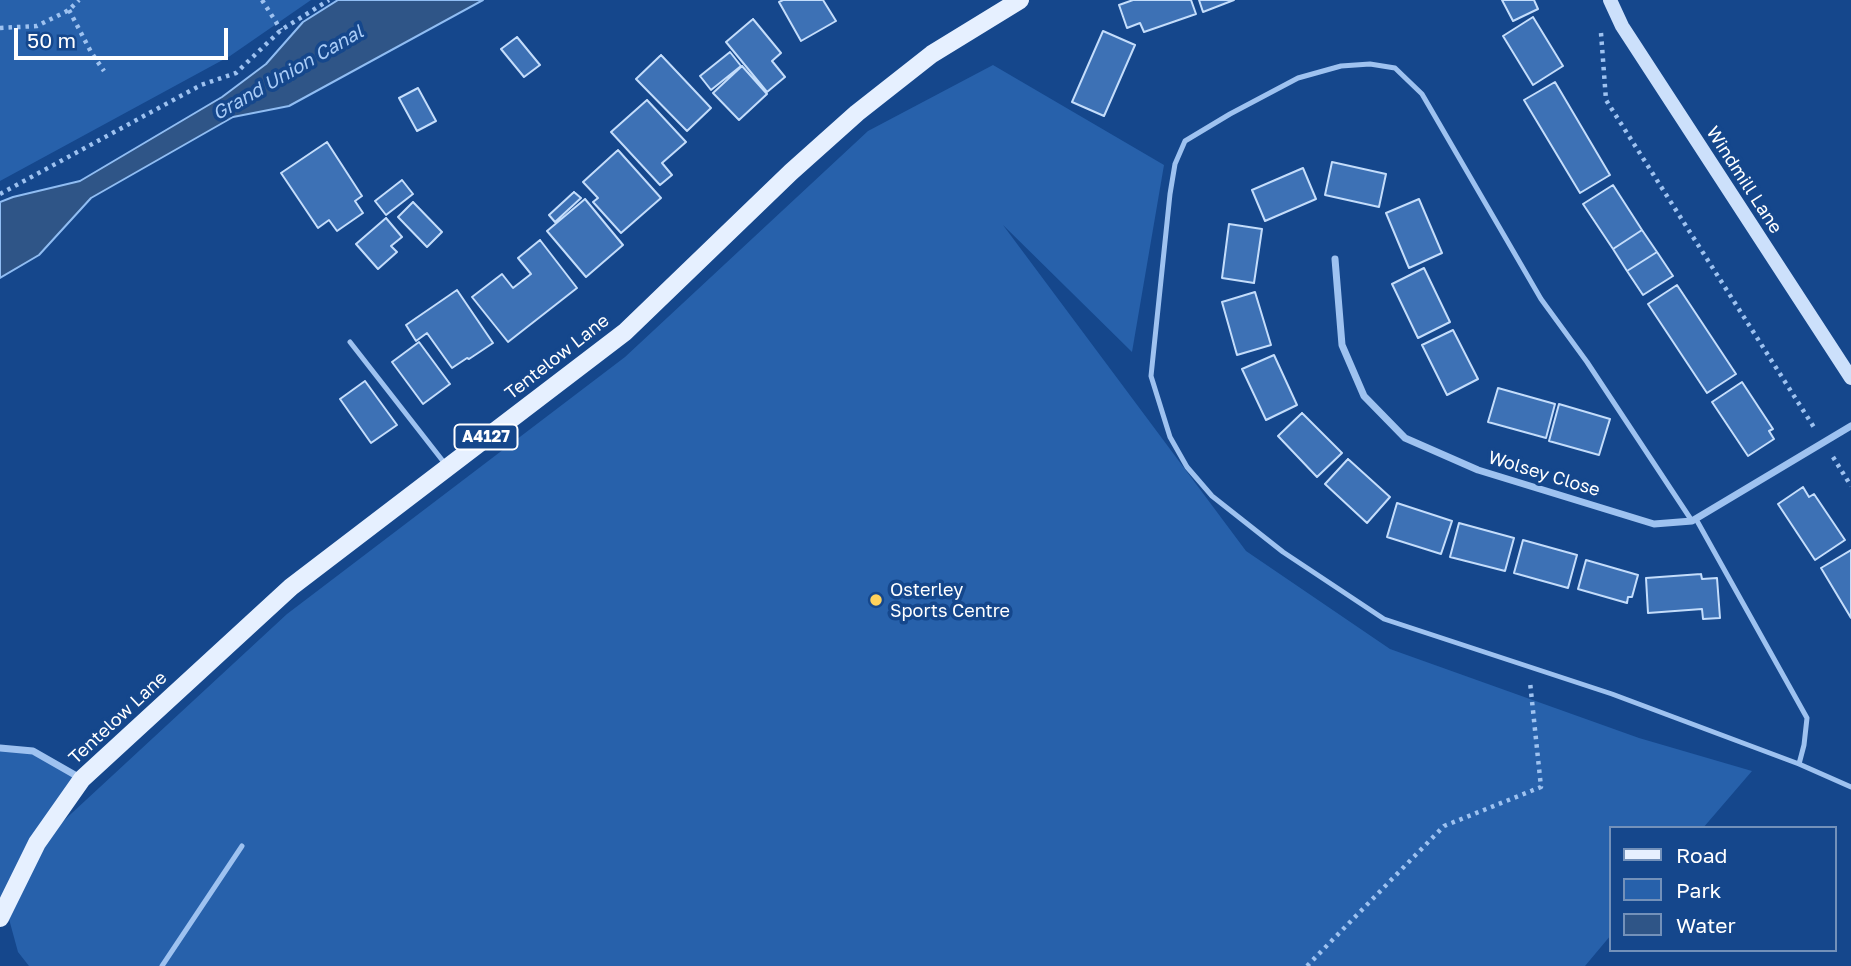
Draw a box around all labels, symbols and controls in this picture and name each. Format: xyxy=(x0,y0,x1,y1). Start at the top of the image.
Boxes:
scale bar xyxy=(18,14,231,58)
water label: Grand Union Canal xyxy=(209,21,367,125)
text: 50 m xyxy=(27,27,76,53)
street label: Windmill Lane xyxy=(1701,122,1787,238)
street label: Tentelow Lane xyxy=(501,310,613,404)
road number: A4127 xyxy=(454,424,518,450)
street label: Wolsey Close xyxy=(1485,447,1603,501)
place label: Osterley Sports Centre xyxy=(890,579,1010,622)
marker: Osterley Sports Centre xyxy=(868,592,884,608)
street label: Tentelow Lane xyxy=(65,667,171,769)
legend xyxy=(1610,826,1837,952)
text: Road xyxy=(1676,842,1727,868)
text: Park xyxy=(1676,877,1721,903)
text: Water xyxy=(1676,912,1736,938)

